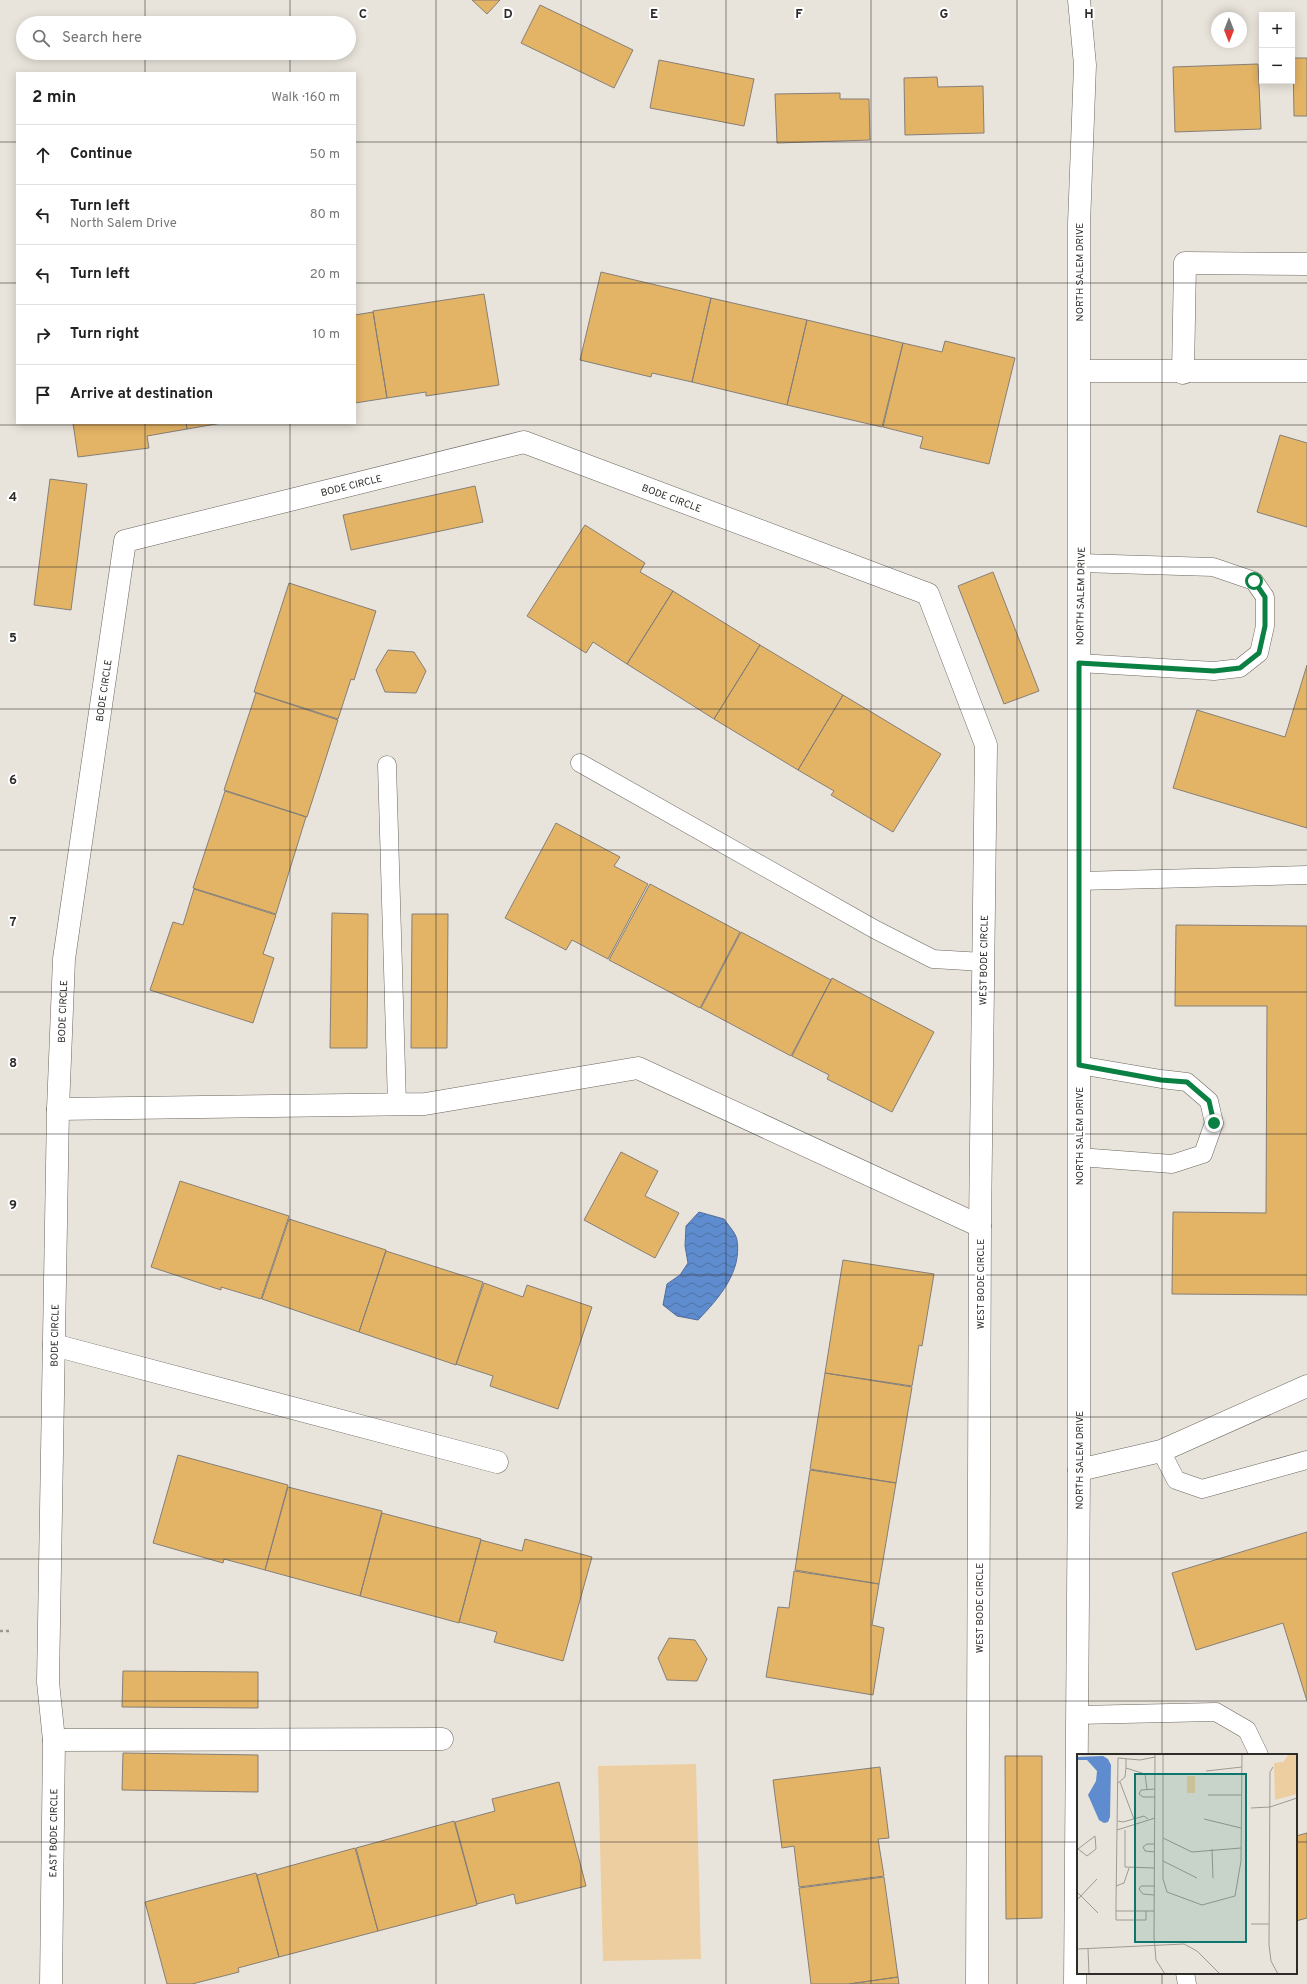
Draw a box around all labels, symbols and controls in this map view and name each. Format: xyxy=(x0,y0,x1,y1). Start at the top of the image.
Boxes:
text: C xyxy=(359,7,367,23)
text: D xyxy=(503,7,513,23)
text: E xyxy=(650,7,658,23)
text: F xyxy=(795,7,803,23)
text: G xyxy=(940,7,949,23)
text: H xyxy=(1084,7,1094,23)
north arrow xyxy=(1211,12,1247,48)
map controls xyxy=(1259,12,1295,84)
button: + xyxy=(1259,12,1295,48)
search box xyxy=(16,16,356,60)
icon: search xyxy=(30,27,52,49)
text: Search here xyxy=(62,29,142,48)
button: − xyxy=(1259,48,1295,84)
text: 2 min xyxy=(32,87,76,109)
text: Walk · 160 m xyxy=(271,90,340,106)
icon: ahead xyxy=(32,144,54,166)
text: Continue xyxy=(70,145,132,164)
text: 50 m xyxy=(310,147,340,163)
text: Turn left xyxy=(70,197,130,216)
icon: left xyxy=(32,204,54,226)
text: 80 m xyxy=(310,207,340,223)
text: North Salem Drive xyxy=(70,216,177,232)
street label: NORTH SALEM DRIVE xyxy=(1074,223,1087,321)
icon: left xyxy=(32,264,54,286)
text: Turn left xyxy=(70,265,130,284)
text: 20 m xyxy=(310,267,340,283)
icon: right xyxy=(32,324,54,346)
text: Turn right xyxy=(70,325,139,344)
text: 10 m xyxy=(313,327,340,343)
icon: arrive xyxy=(32,384,54,406)
text: Arrive at destination xyxy=(70,385,213,404)
street label: BODE CIRCLE xyxy=(320,472,384,500)
street label: BODE CIRCLE xyxy=(640,482,703,516)
text: 4 xyxy=(9,490,17,506)
street label: NORTH SALEM DRIVE xyxy=(1074,547,1089,645)
route start xyxy=(1245,572,1263,590)
text: 5 xyxy=(9,631,17,647)
street label: BODE CIRCLE xyxy=(94,659,116,723)
text: 6 xyxy=(9,773,17,789)
text: 7 xyxy=(10,915,17,931)
street label: WEST BODE CIRCLE xyxy=(977,915,992,1005)
street label: BODE CIRCLE xyxy=(56,980,71,1043)
text: 8 xyxy=(9,1056,17,1072)
street label: NORTH SALEM DRIVE xyxy=(1074,1087,1087,1185)
route end xyxy=(1205,1114,1223,1132)
text: 9 xyxy=(9,1198,17,1214)
street label: WEST BODE CIRCLE xyxy=(975,1239,988,1329)
street label: BODE CIRCLE xyxy=(49,1304,63,1367)
street label: NORTH SALEM DRIVE xyxy=(1074,1411,1087,1509)
street label: WEST BODE CIRCLE xyxy=(974,1563,987,1653)
inset map xyxy=(1077,1754,1297,1974)
street label: EAST BODE CIRCLE xyxy=(47,1788,61,1878)

